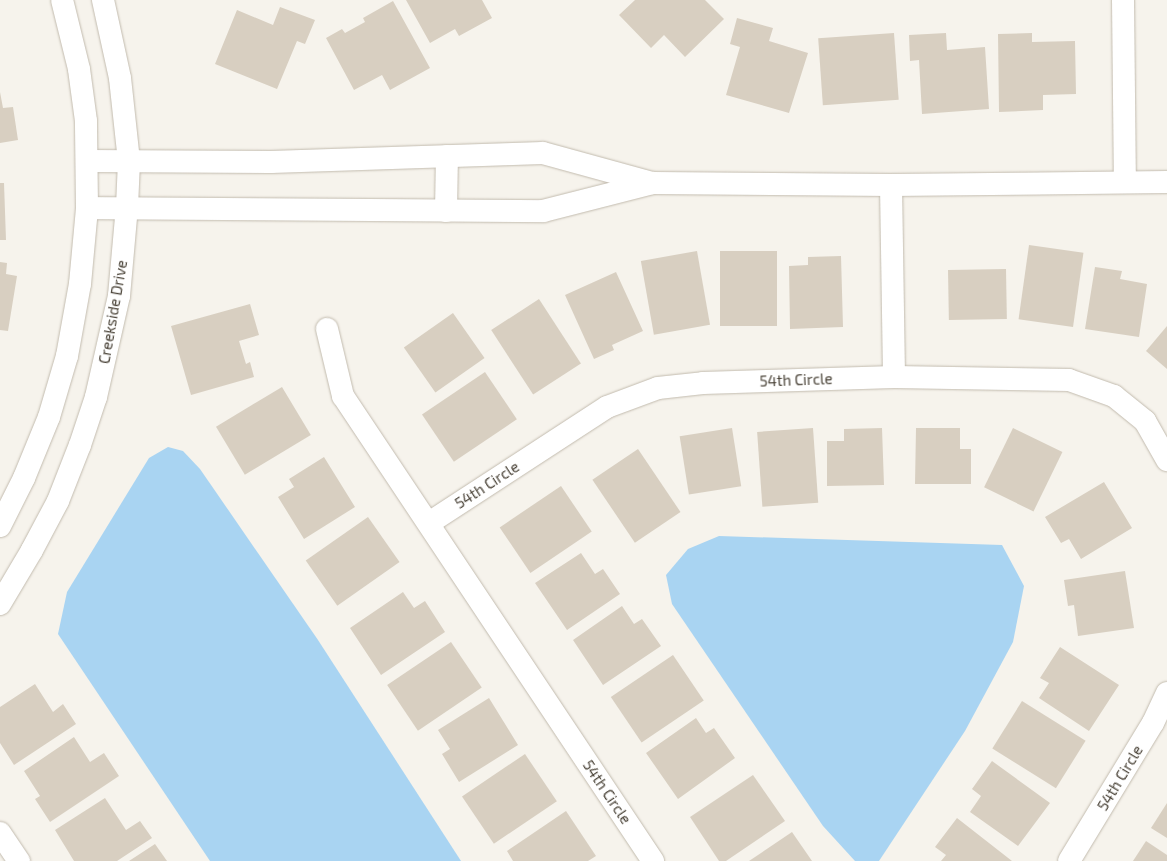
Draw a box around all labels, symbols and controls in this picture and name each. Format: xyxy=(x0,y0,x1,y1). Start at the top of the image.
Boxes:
street label: Creekside Drive xyxy=(95,259,131,365)
street label: 54th Circle xyxy=(759,370,833,390)
street label: 54th Circle xyxy=(451,458,523,512)
street label: 54th Circle xyxy=(1093,742,1147,814)
street label: 54th Circle xyxy=(579,757,635,827)

